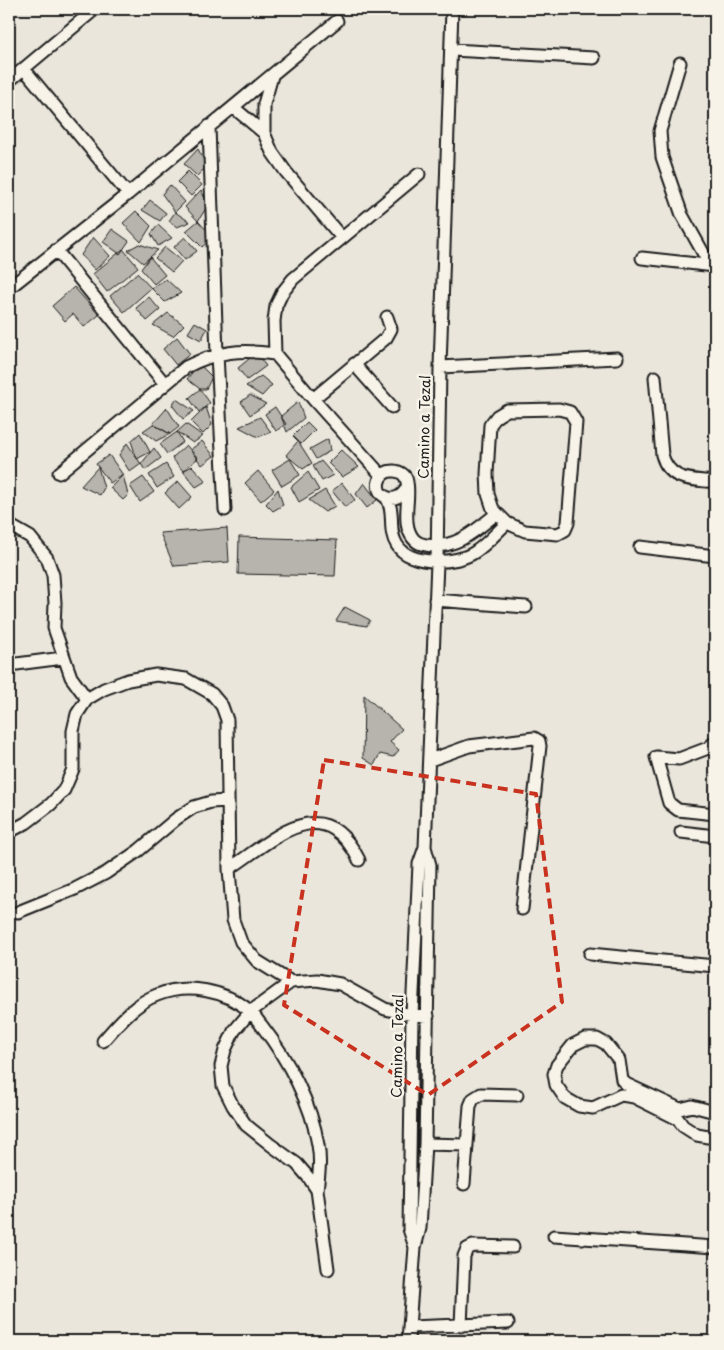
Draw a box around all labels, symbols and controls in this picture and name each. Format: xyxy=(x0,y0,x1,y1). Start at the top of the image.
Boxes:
street label: Camino a Tezal xyxy=(413,375,435,479)
street label: Camino a Tezal xyxy=(386,994,408,1098)

